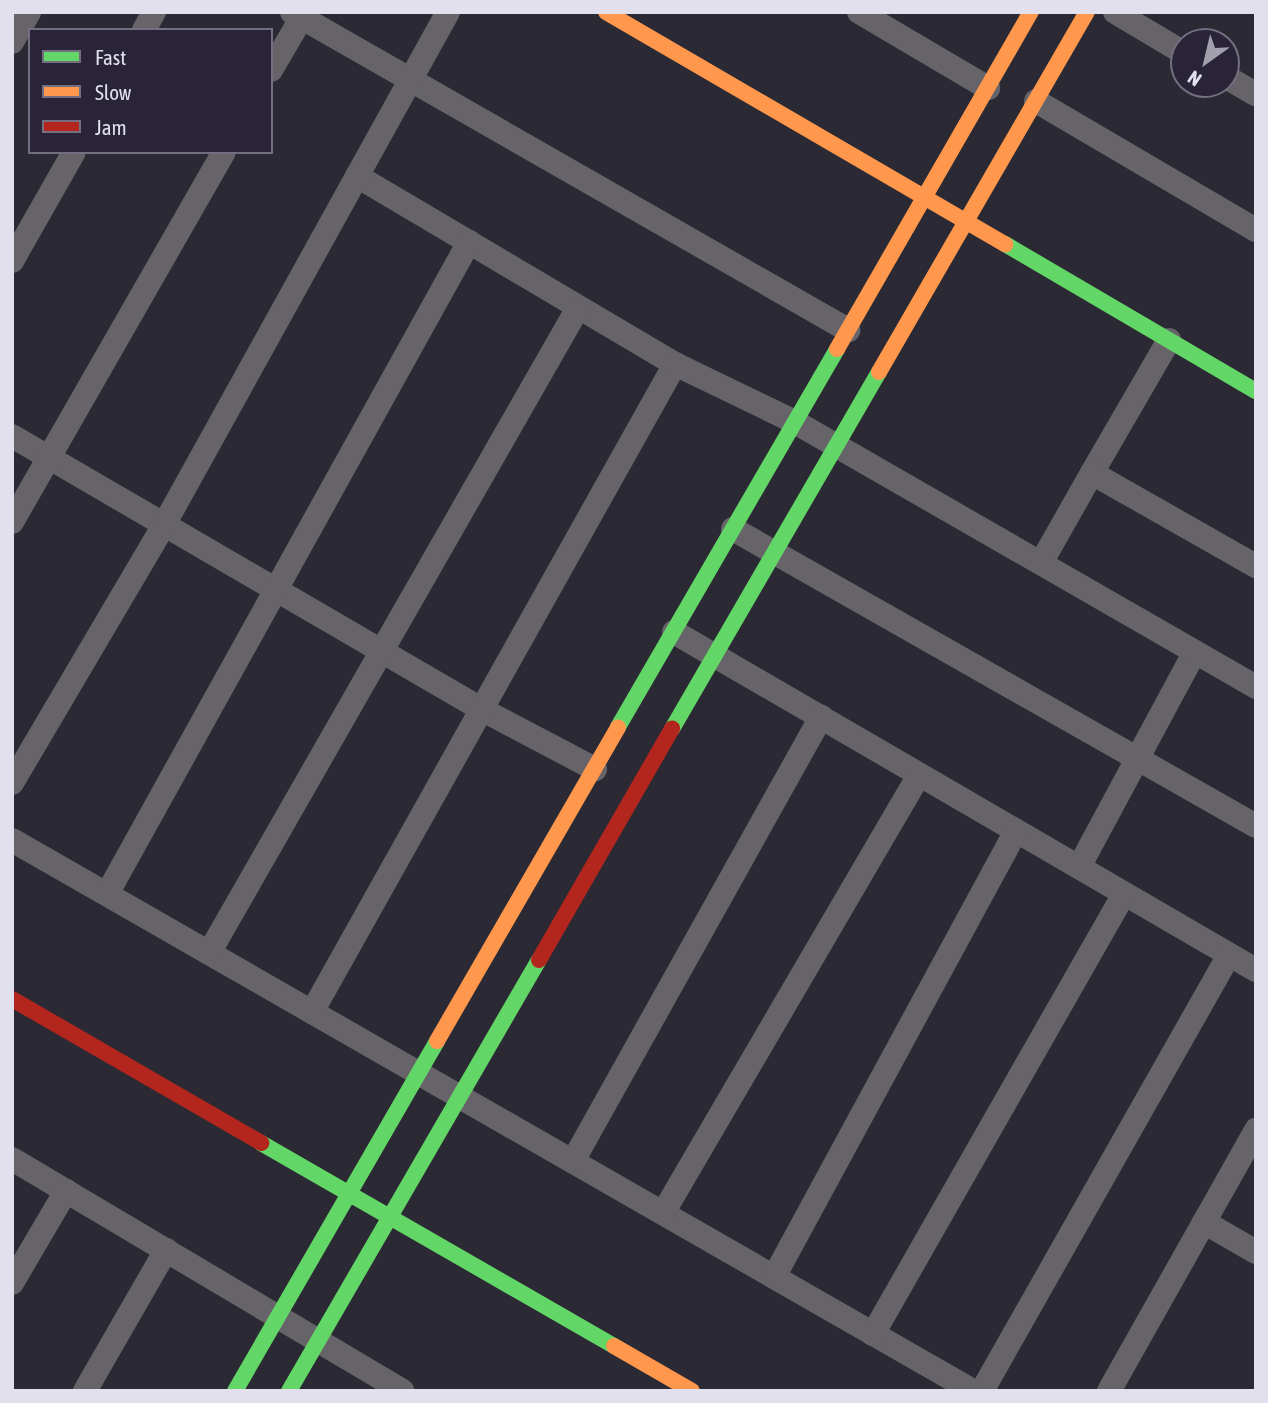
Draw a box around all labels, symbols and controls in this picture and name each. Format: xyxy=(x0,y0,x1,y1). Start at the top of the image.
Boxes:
legend xyxy=(28,28,273,154)
north arrow xyxy=(1170,28,1240,98)
text: Fast xyxy=(95,45,126,69)
text: N xyxy=(1184,66,1205,91)
text: Slow xyxy=(95,80,131,104)
text: Jam xyxy=(95,115,127,139)

